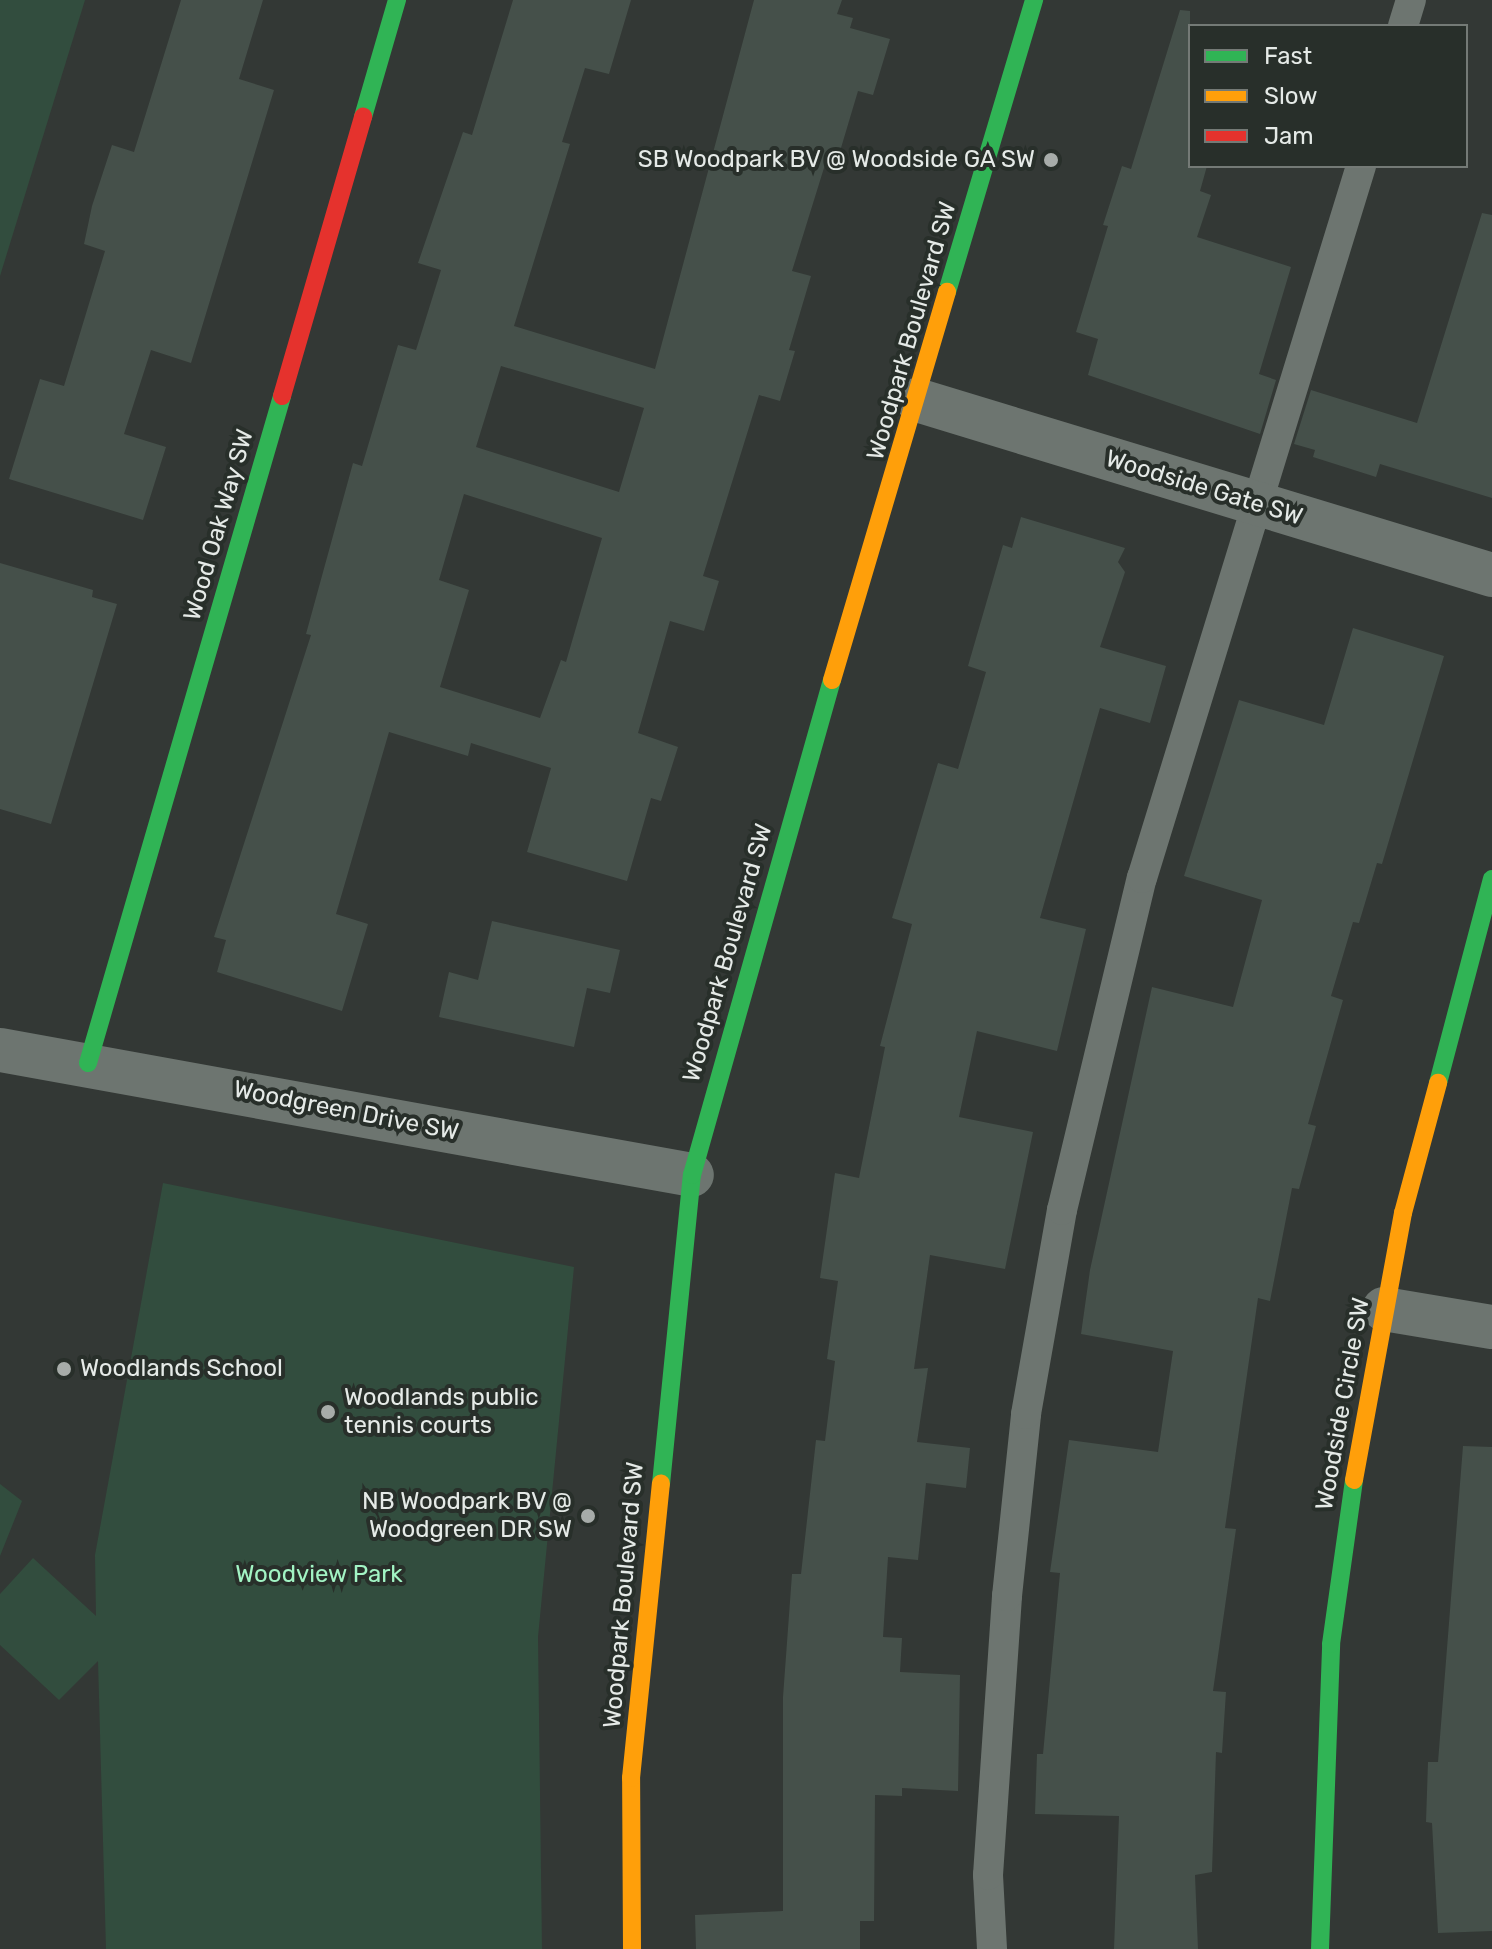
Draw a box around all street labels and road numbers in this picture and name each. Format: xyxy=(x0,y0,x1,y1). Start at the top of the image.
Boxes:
street label: Woodpark Boulevard SW xyxy=(861,198,963,464)
street label: Wood Oak Way SW xyxy=(178,425,260,625)
street label: Woodside Gate SW xyxy=(1102,444,1306,532)
street label: Woodpark Boulevard SW xyxy=(677,820,779,1086)
street label: Woodgreen Drive SW xyxy=(231,1075,461,1147)
street label: Woodside Circle SW xyxy=(1310,1296,1376,1512)
street label: Woodpark Boulevard SW xyxy=(598,1460,650,1730)

